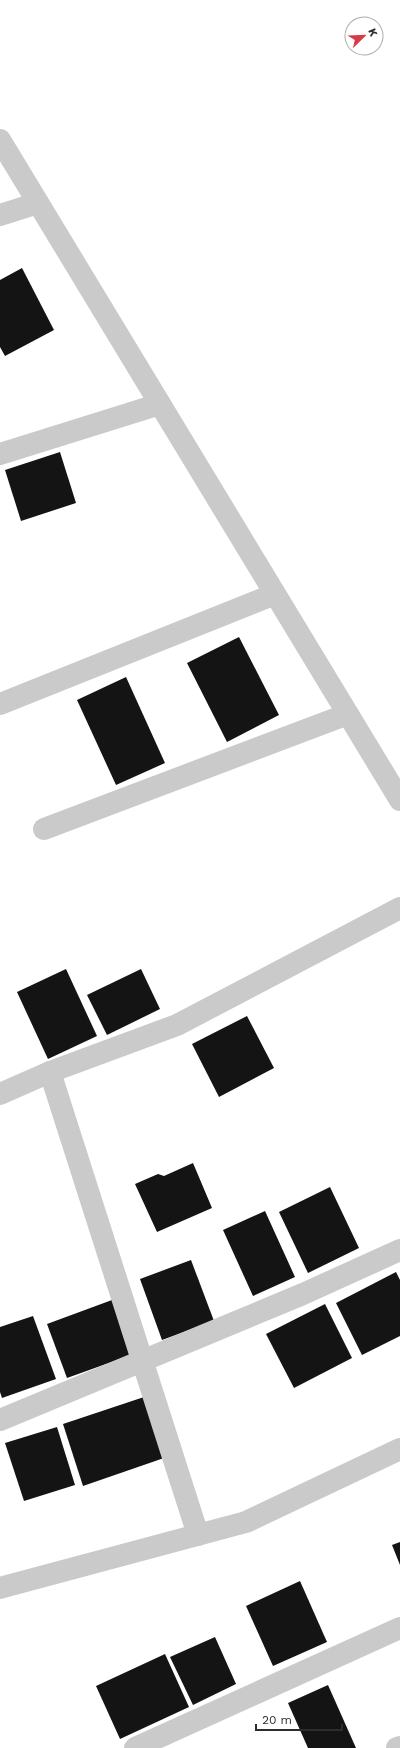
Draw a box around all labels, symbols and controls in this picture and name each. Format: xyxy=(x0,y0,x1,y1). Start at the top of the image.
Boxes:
north arrow xyxy=(344,16,384,56)
text: K xyxy=(365,26,380,39)
scale bar xyxy=(256,1706,342,1732)
text: 20 m xyxy=(262,1713,292,1727)

